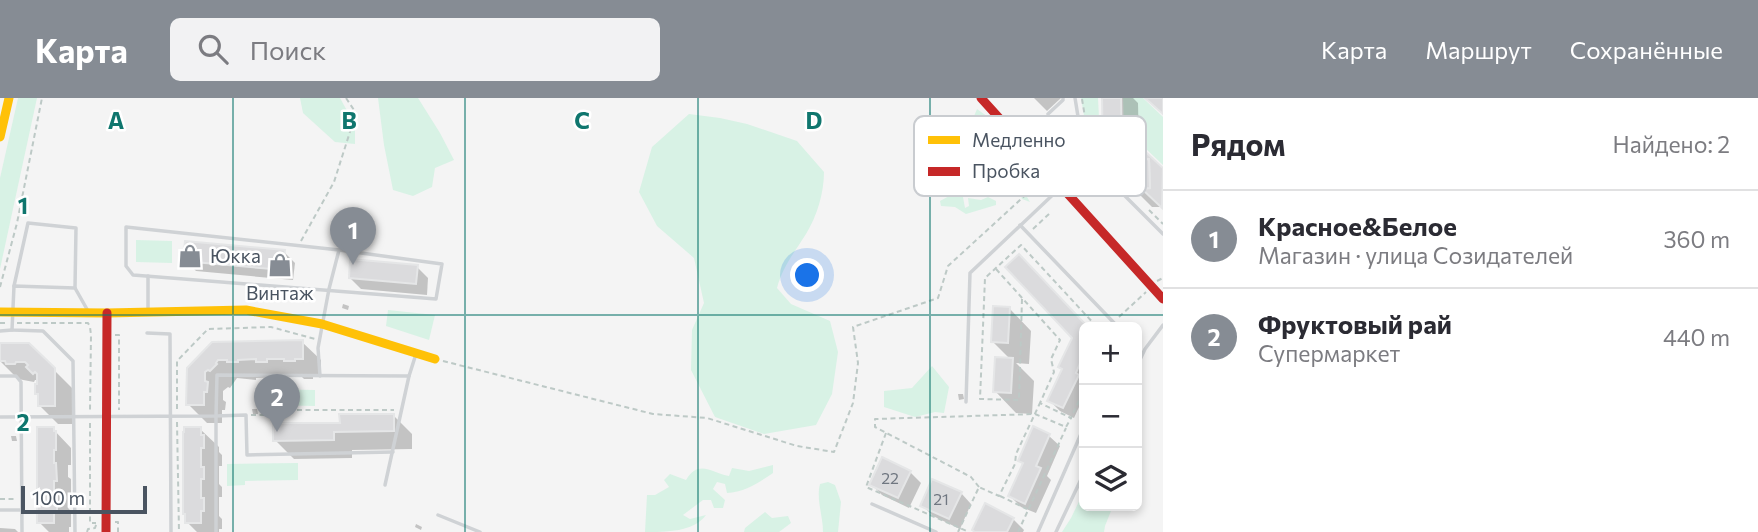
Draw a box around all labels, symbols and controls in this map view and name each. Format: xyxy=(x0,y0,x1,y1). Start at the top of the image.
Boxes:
search box xyxy=(170,18,660,81)
text: Карта xyxy=(35,29,128,70)
icon: search xyxy=(194,30,232,68)
text: Поиск xyxy=(250,34,326,65)
text: Карта xyxy=(1321,35,1387,64)
text: Маршрут xyxy=(1425,35,1532,64)
text: Сохранённые xyxy=(1570,35,1723,64)
text: A xyxy=(108,106,125,134)
text: B xyxy=(341,106,357,134)
text: C xyxy=(574,106,590,134)
text: D xyxy=(806,106,823,134)
legend xyxy=(914,116,1146,196)
text: Рядом xyxy=(1191,125,1285,162)
text: Медленно xyxy=(972,128,1066,151)
text: Найдено: 2 xyxy=(1613,130,1730,158)
text: Пробка xyxy=(972,159,1040,182)
text: 1 xyxy=(18,191,28,219)
pin: 1 xyxy=(330,207,376,265)
text: Красное&Белое xyxy=(1258,210,1457,241)
text: 1 xyxy=(1209,225,1219,253)
text: 360 m xyxy=(1663,225,1730,253)
text: Магазин · улица Созидателей xyxy=(1258,241,1573,269)
shop icon: Юкка xyxy=(176,242,204,270)
place label: Юкка xyxy=(210,244,261,267)
shop icon: Винтаж xyxy=(266,251,294,279)
your location xyxy=(790,258,824,292)
place label: Винтаж xyxy=(246,281,314,304)
text: Фруктовый рай xyxy=(1258,308,1452,339)
map controls xyxy=(1079,322,1142,511)
button: + xyxy=(1079,322,1142,385)
text: 2 xyxy=(1207,323,1221,351)
text: 440 m xyxy=(1663,323,1730,351)
text: Супермаркет xyxy=(1258,339,1400,367)
pin: 2 xyxy=(254,374,300,432)
button: − xyxy=(1079,385,1142,448)
text: 2 xyxy=(16,408,30,436)
button: layers xyxy=(1079,448,1142,511)
house number: 22 xyxy=(881,468,899,487)
scale bar xyxy=(21,483,147,515)
text: 100 m xyxy=(32,486,85,509)
house number: 21 xyxy=(933,489,949,508)

